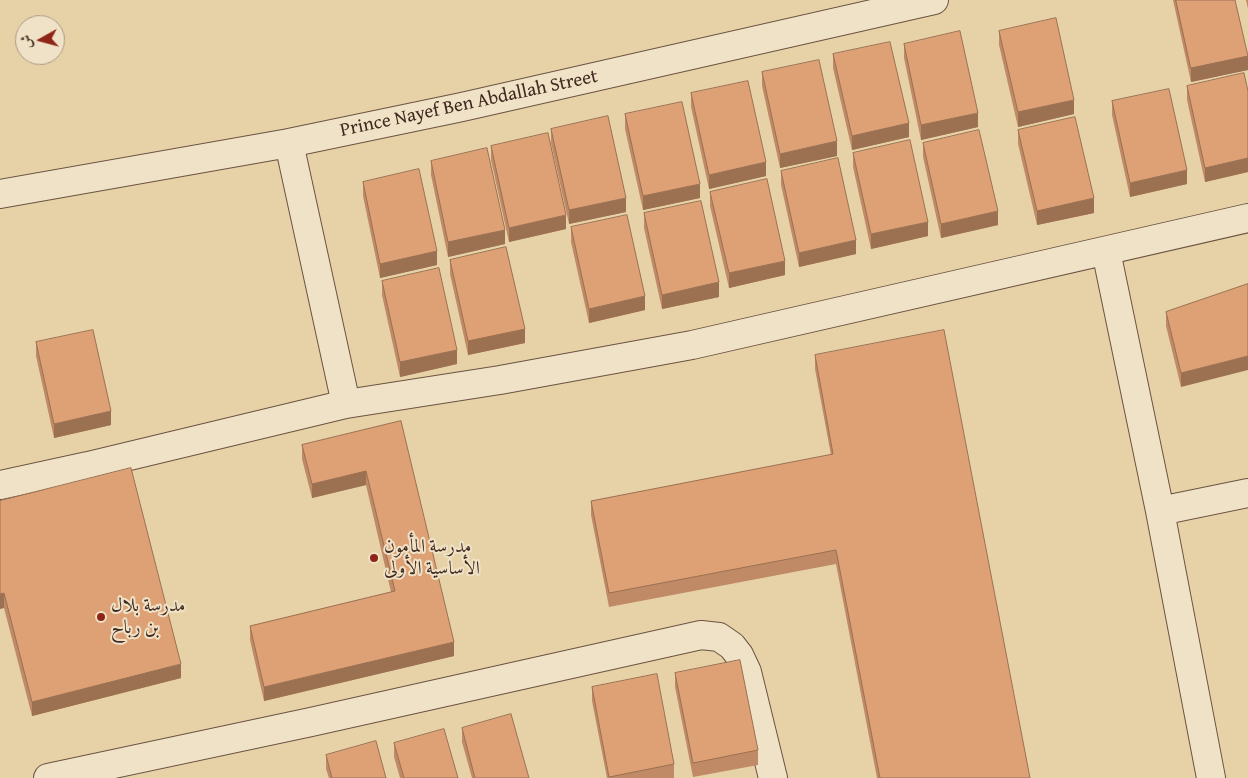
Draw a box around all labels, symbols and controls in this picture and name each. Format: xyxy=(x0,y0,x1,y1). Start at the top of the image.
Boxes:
north arrow xyxy=(15,15,65,65)
text: ش xyxy=(15,34,37,50)
street label: Prince Nayef Ben Abdallah Street xyxy=(338,66,600,142)
place label: مدرسة المأمون الأساسية الأولى xyxy=(384,536,480,580)
marker: مدرسة المأمون الأساسية الأولى xyxy=(368,552,380,564)
place label: مدرسة بلال بن رباح xyxy=(111,595,185,639)
marker: مدرسة بلال بن رباح xyxy=(95,611,107,623)

